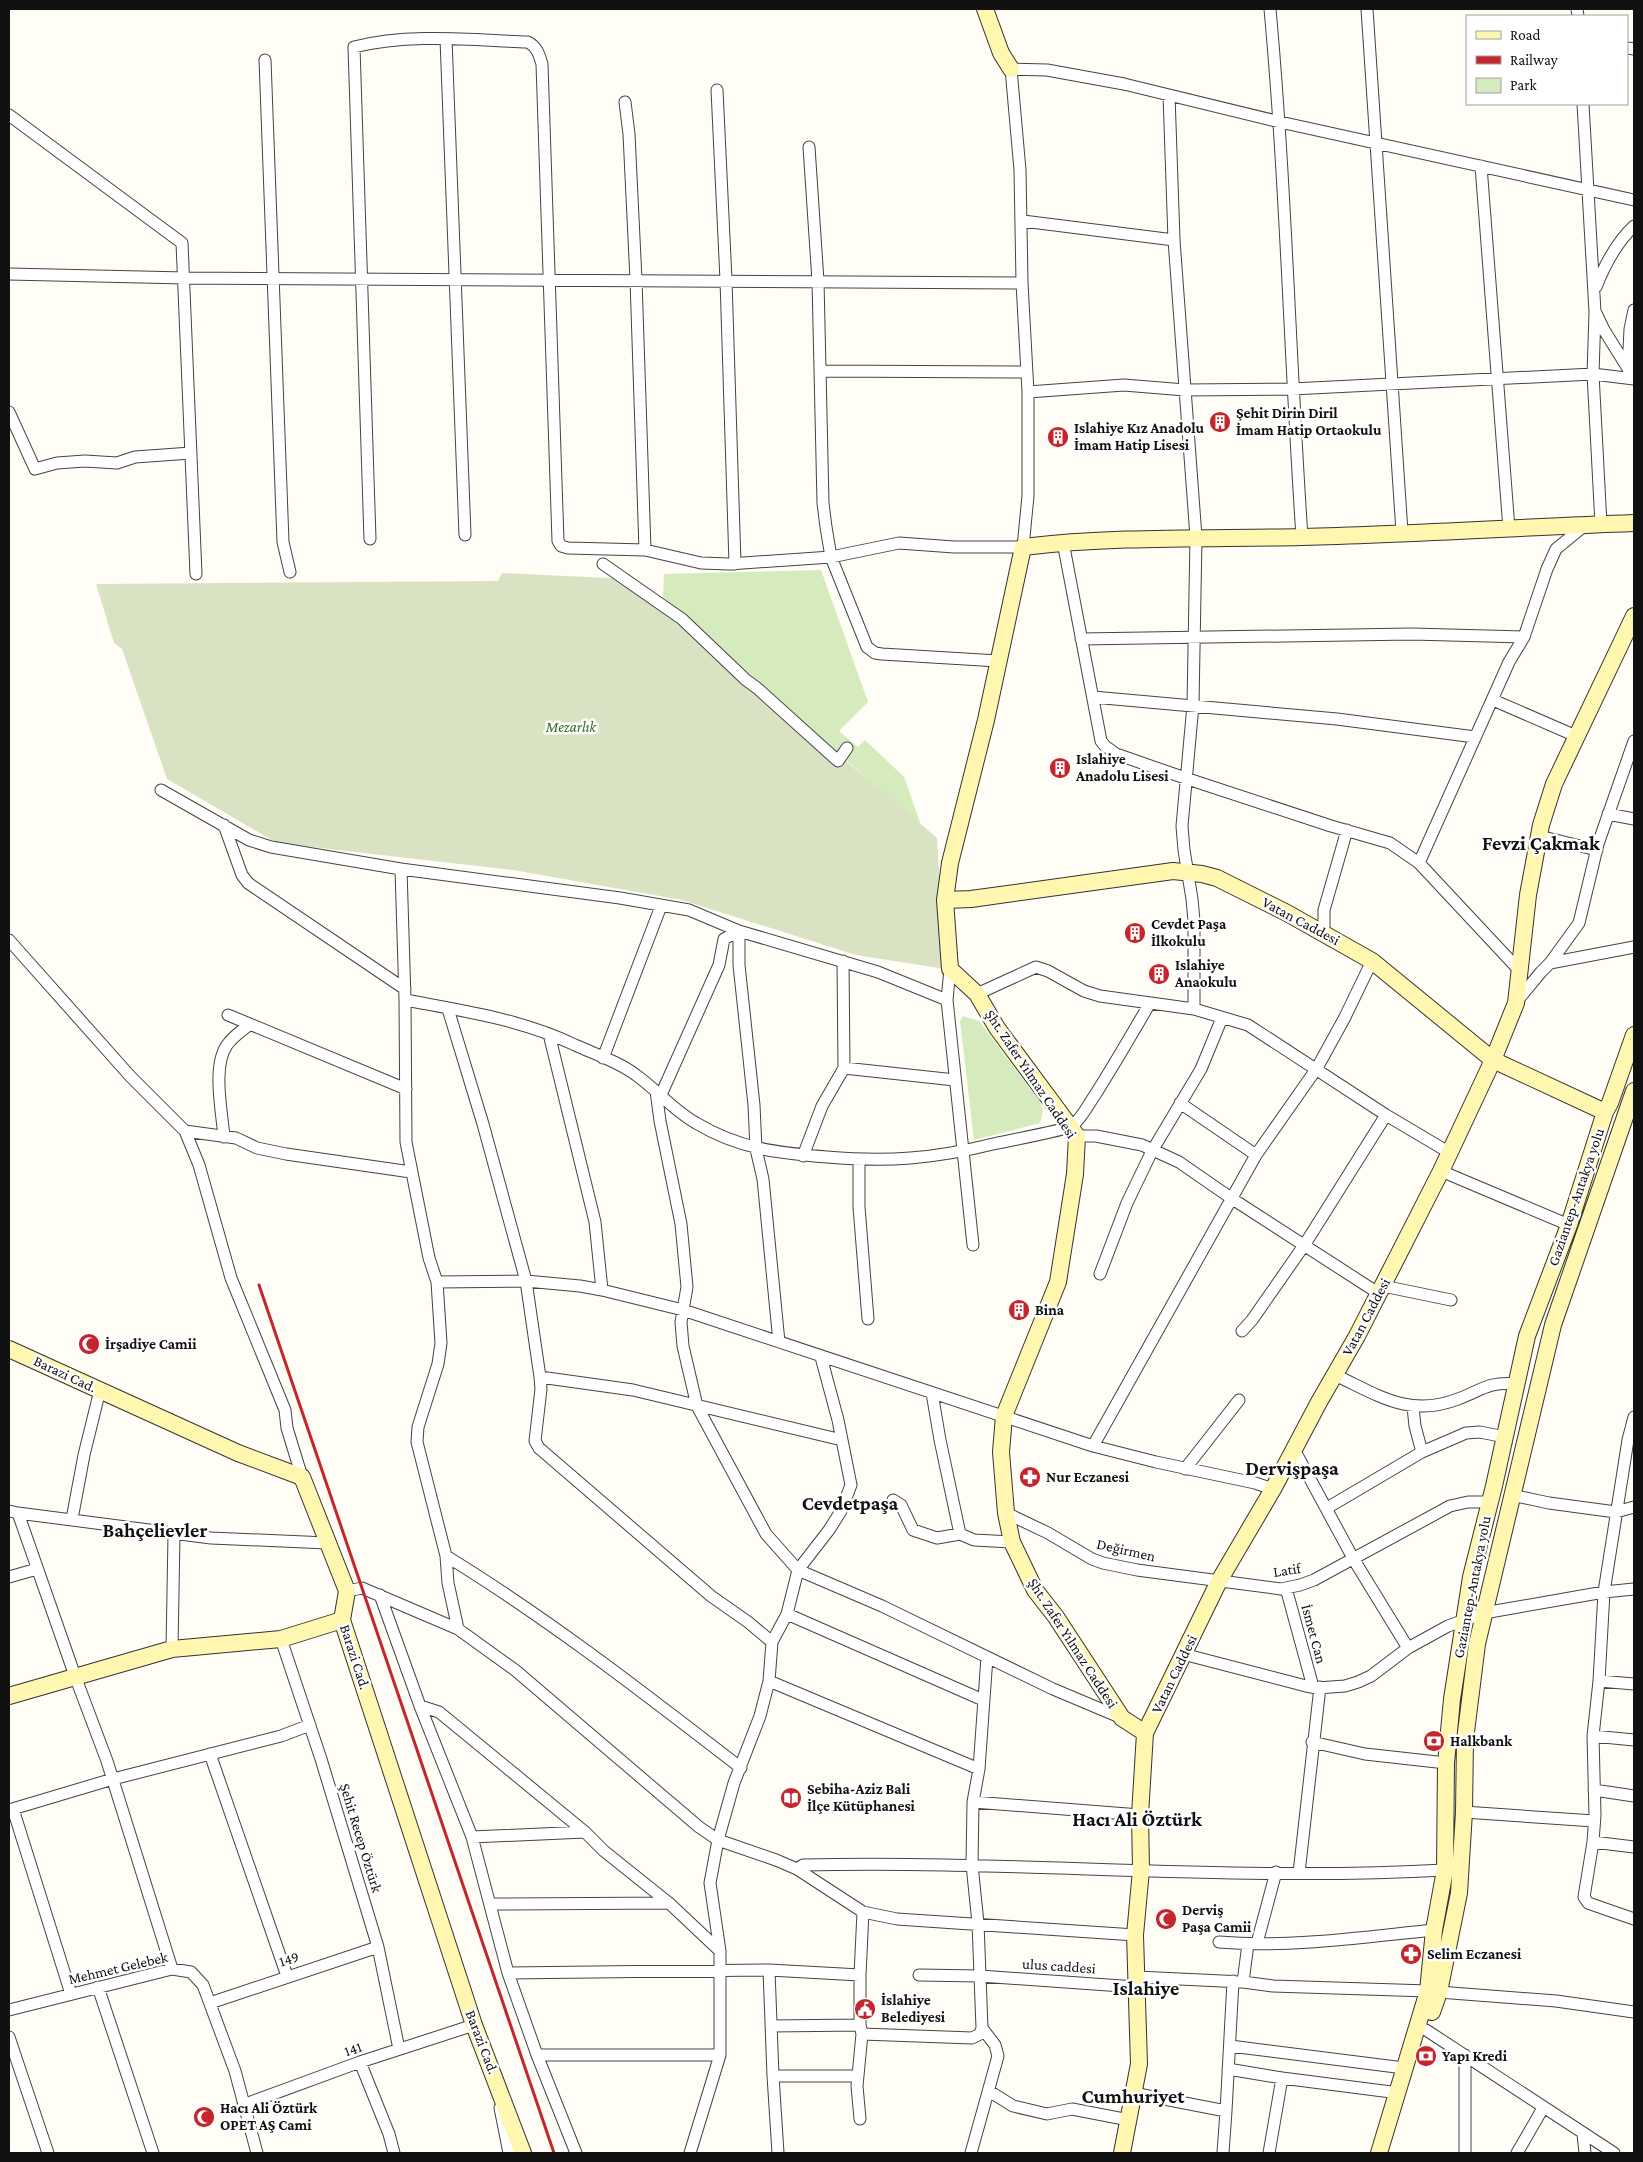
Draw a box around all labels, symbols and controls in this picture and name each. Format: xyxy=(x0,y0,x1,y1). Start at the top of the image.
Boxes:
legend xyxy=(1466,15,1628,105)
text: Road xyxy=(1510,27,1541,43)
text: Railway xyxy=(1510,52,1558,69)
text: Park xyxy=(1510,77,1537,93)
place label: Şehit Dirin Diril İmam Hatip Ortaokulu xyxy=(1236,405,1382,438)
building icon: Şehit Dirin Diril İmam Hatip Ortaokulu xyxy=(1208,410,1232,434)
place label: Islahiye Kız Anadolu İmam Hatip Lisesi xyxy=(1074,420,1205,453)
building icon: Islahiye Kız Anadolu İmam Hatip Lisesi xyxy=(1046,425,1070,449)
park label: Mezarlık xyxy=(545,719,598,735)
place label: Islahiye Anadolu Lisesi xyxy=(1075,751,1169,784)
building icon: Islahiye Anadolu Lisesi xyxy=(1048,756,1072,780)
district label: Fevzi Çakmak xyxy=(1482,832,1601,854)
street label: Vatan Caddesi xyxy=(1260,894,1343,948)
place label: Cevdet Paşa İlkokulu xyxy=(1151,916,1227,949)
building icon: Cevdet Paşa İlkokulu xyxy=(1123,921,1147,945)
place label: Islahiye Anaokulu xyxy=(1174,957,1238,990)
building icon: Islahiye Anaokulu xyxy=(1147,962,1171,986)
street label: Şht. Zafer Yılmaz Caddesi xyxy=(981,1007,1080,1142)
street label: Gaziantep-Antakya yolu xyxy=(1545,1126,1608,1268)
street label: Vatan Caddesi xyxy=(1339,1275,1393,1358)
building icon: Bina xyxy=(1007,1298,1031,1322)
place label: Bina xyxy=(1035,1302,1065,1318)
mosque icon: İrşadiye Camii xyxy=(77,1332,101,1356)
place label: İrşadiye Camii xyxy=(105,1336,197,1352)
street label: Barazi Cad. xyxy=(31,1353,99,1395)
district label: Dervişpaşa xyxy=(1245,1457,1339,1479)
pharmacy icon: Nur Eczanesi xyxy=(1018,1465,1042,1489)
place label: Nur Eczanesi xyxy=(1046,1469,1130,1485)
district label: Cevdetpaşa xyxy=(802,1492,899,1514)
street label: Gaziantep-Antakya yolu xyxy=(1450,1514,1495,1660)
district label: Bahçelievler xyxy=(103,1519,207,1541)
street label: Değirmen xyxy=(1095,1535,1157,1565)
street label: Latif xyxy=(1272,1560,1303,1580)
street label: Şht. Zafer Yılmaz Caddesi xyxy=(1024,1575,1121,1712)
street label: İsmet Can xyxy=(1298,1603,1330,1665)
street label: Barazi Cad. xyxy=(337,1623,373,1691)
street label: Vatan Caddesi xyxy=(1148,1632,1200,1716)
bank icon: Halkbank xyxy=(1422,1729,1446,1753)
place label: Halkbank xyxy=(1450,1733,1513,1749)
place label: Sebiha-Aziz Bali İlçe Kütüphanesi xyxy=(807,1781,915,1814)
street label: Şehit Recep Öztürk xyxy=(336,1782,385,1896)
library icon: Sebiha-Aziz Bali İlçe Kütüphanesi xyxy=(779,1786,803,1810)
district label: Hacı Ali Öztürk xyxy=(1072,1808,1203,1830)
place label: Derviş Paşa Camii xyxy=(1182,1902,1252,1935)
mosque icon: Derviş Paşa Camii xyxy=(1154,1907,1178,1931)
pharmacy icon: Selim Eczanesi xyxy=(1399,1942,1423,1966)
place label: Selim Eczanesi xyxy=(1427,1946,1522,1962)
street label: 149 xyxy=(277,1948,301,1970)
street label: Mehmet Gelebek xyxy=(67,1949,170,1987)
street label: ulus caddesi xyxy=(1022,1955,1096,1977)
district label: Islahiye xyxy=(1113,1977,1179,1999)
place label: İslahiye Belediyesi xyxy=(881,1992,946,2025)
public building icon: İslahiye Belediyesi xyxy=(853,1997,877,2021)
street label: Barazi Cad. xyxy=(462,2008,502,2076)
street label: 141 xyxy=(342,2039,364,2059)
bank icon: Yapı Kredi xyxy=(1414,2044,1438,2068)
place label: Yapı Kredi xyxy=(1442,2048,1508,2064)
district label: Cumhuriyet xyxy=(1082,2085,1185,2107)
place label: Hacı Ali Öztürk OPET AŞ Cami xyxy=(220,2100,318,2133)
mosque icon: Hacı Ali Öztürk OPET AŞ Cami xyxy=(192,2105,216,2129)

